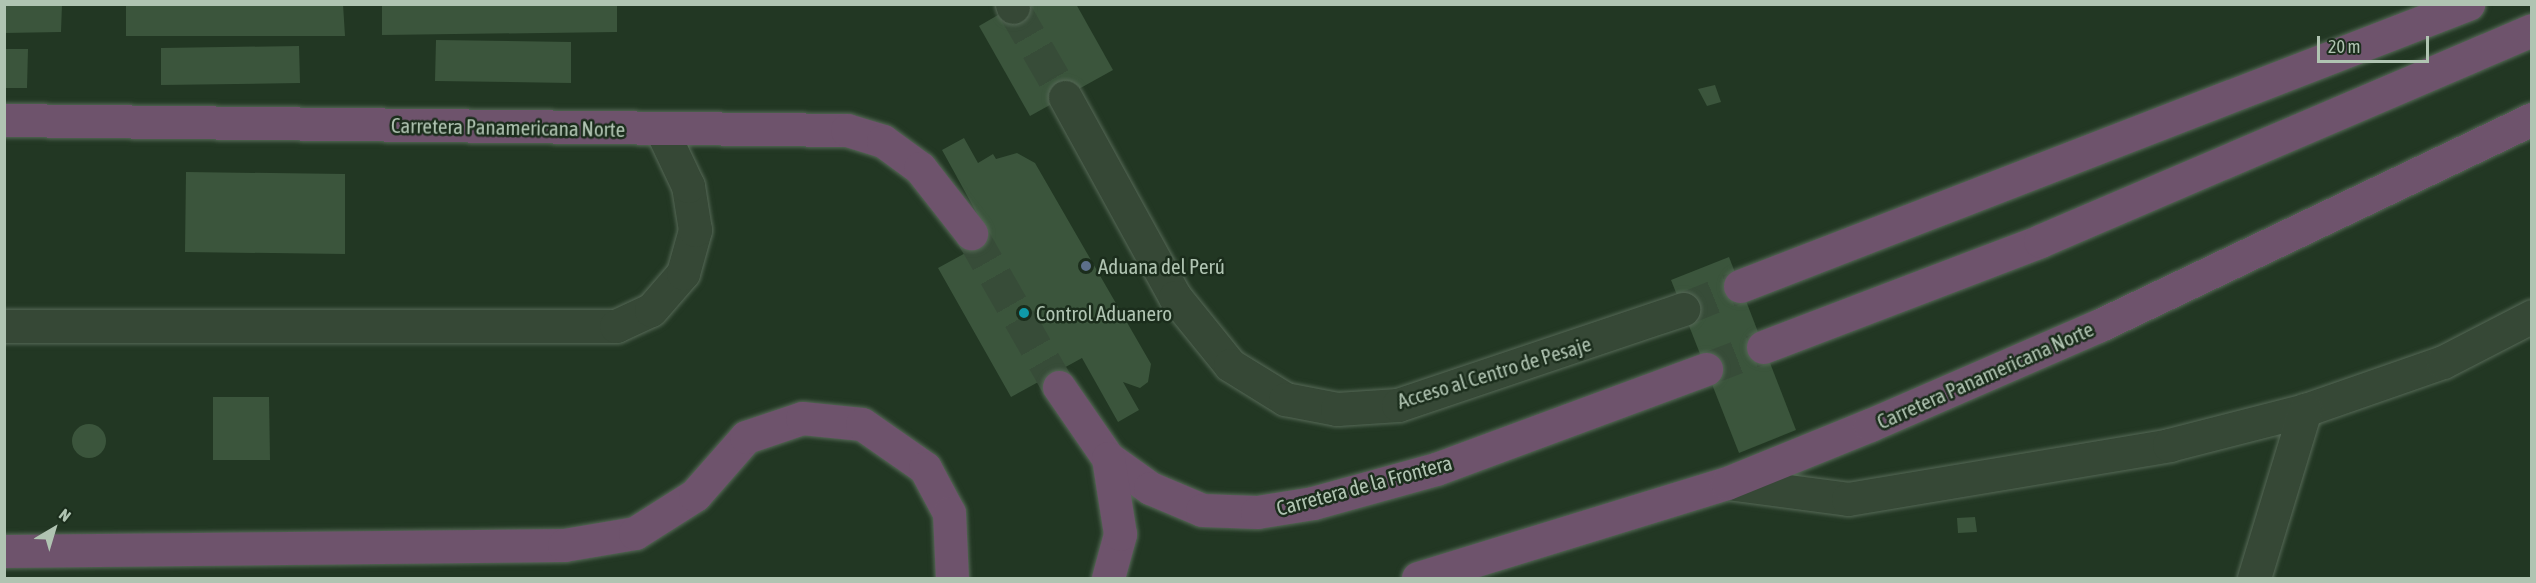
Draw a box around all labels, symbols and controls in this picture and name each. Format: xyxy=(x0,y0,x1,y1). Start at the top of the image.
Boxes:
scale bar xyxy=(2320,24,2432,62)
text: 20 m xyxy=(2328,36,2360,57)
street label: Carretera Panamericana Norte xyxy=(391,112,625,142)
place label: Aduana del Perú xyxy=(1098,253,1225,279)
marker: Aduana del Perú xyxy=(1079,259,1093,273)
place label: Control Aduanero xyxy=(1036,300,1172,326)
marker: Control Aduanero xyxy=(1017,306,1031,320)
street label: Carretera Panamericana Norte xyxy=(1873,316,2097,434)
street label: Acceso al Centro de Pesaje xyxy=(1394,331,1594,413)
street label: Carretera de la Frontera xyxy=(1273,449,1455,521)
north arrow xyxy=(24,499,84,559)
text: N xyxy=(56,505,74,525)

